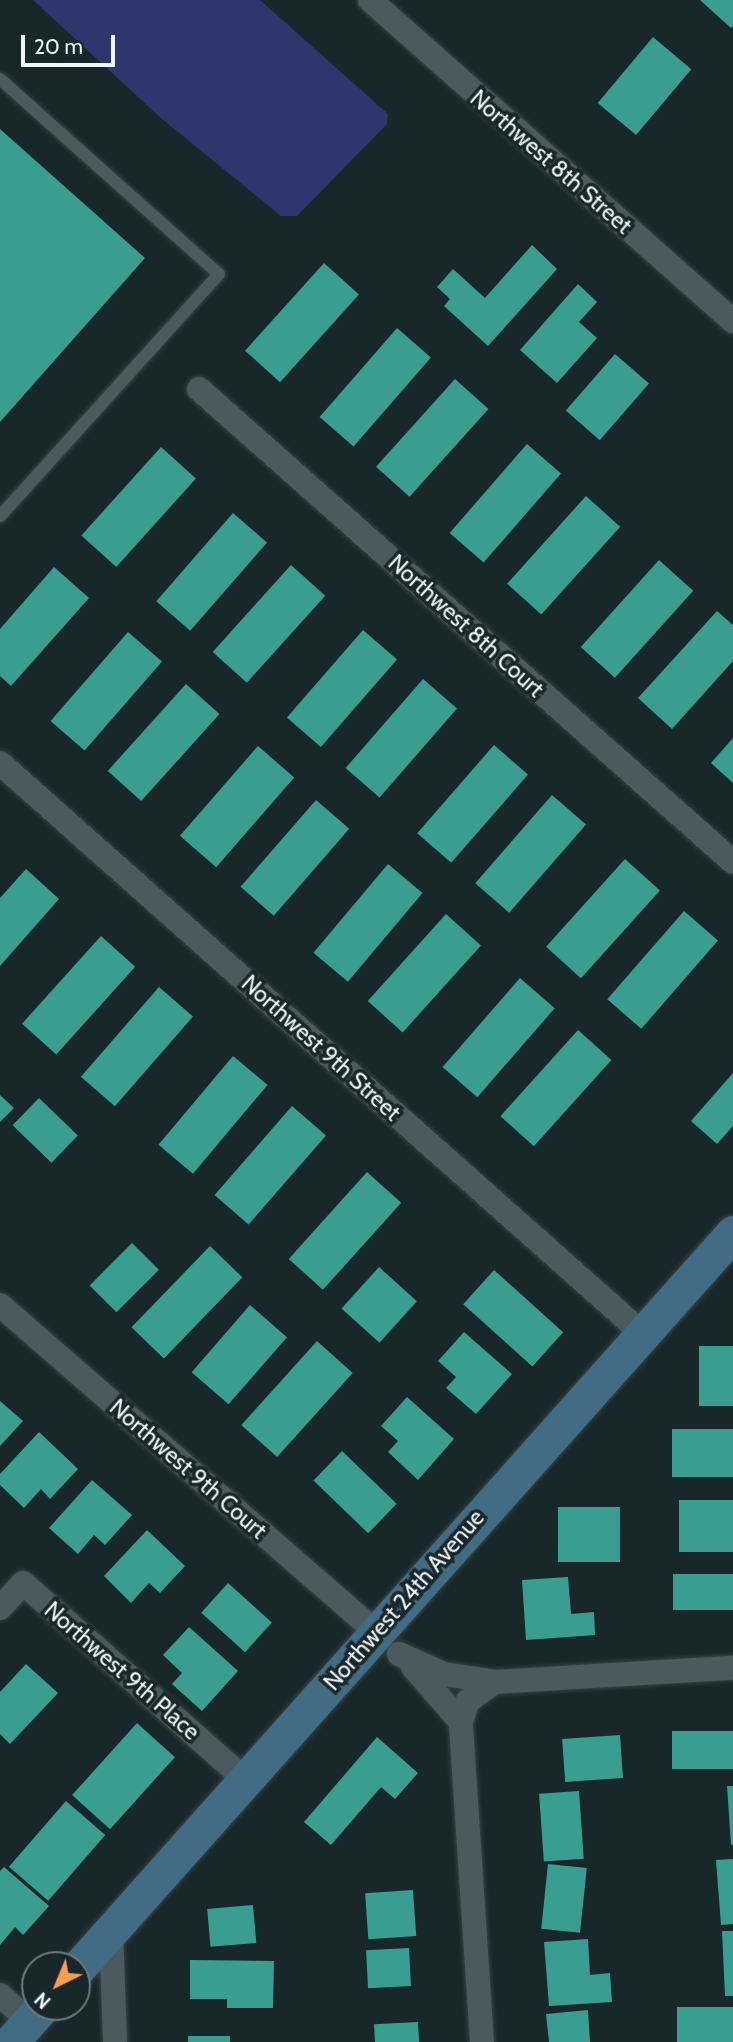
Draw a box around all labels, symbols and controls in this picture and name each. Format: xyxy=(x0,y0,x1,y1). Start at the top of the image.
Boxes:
scale bar xyxy=(24,21,119,65)
text: 20 m xyxy=(34,34,83,59)
street label: Northwest 8th Street xyxy=(465,84,637,240)
street label: Northwest 8th Court xyxy=(383,549,549,703)
street label: Northwest 9th Street xyxy=(236,969,406,1127)
street label: Northwest 9th Court xyxy=(104,1393,272,1545)
street label: Northwest 24th Avenue xyxy=(318,1504,490,1696)
street label: Northwest 9th Place xyxy=(39,1596,205,1746)
north arrow xyxy=(21,1951,91,2021)
text: N xyxy=(30,1987,55,2013)

